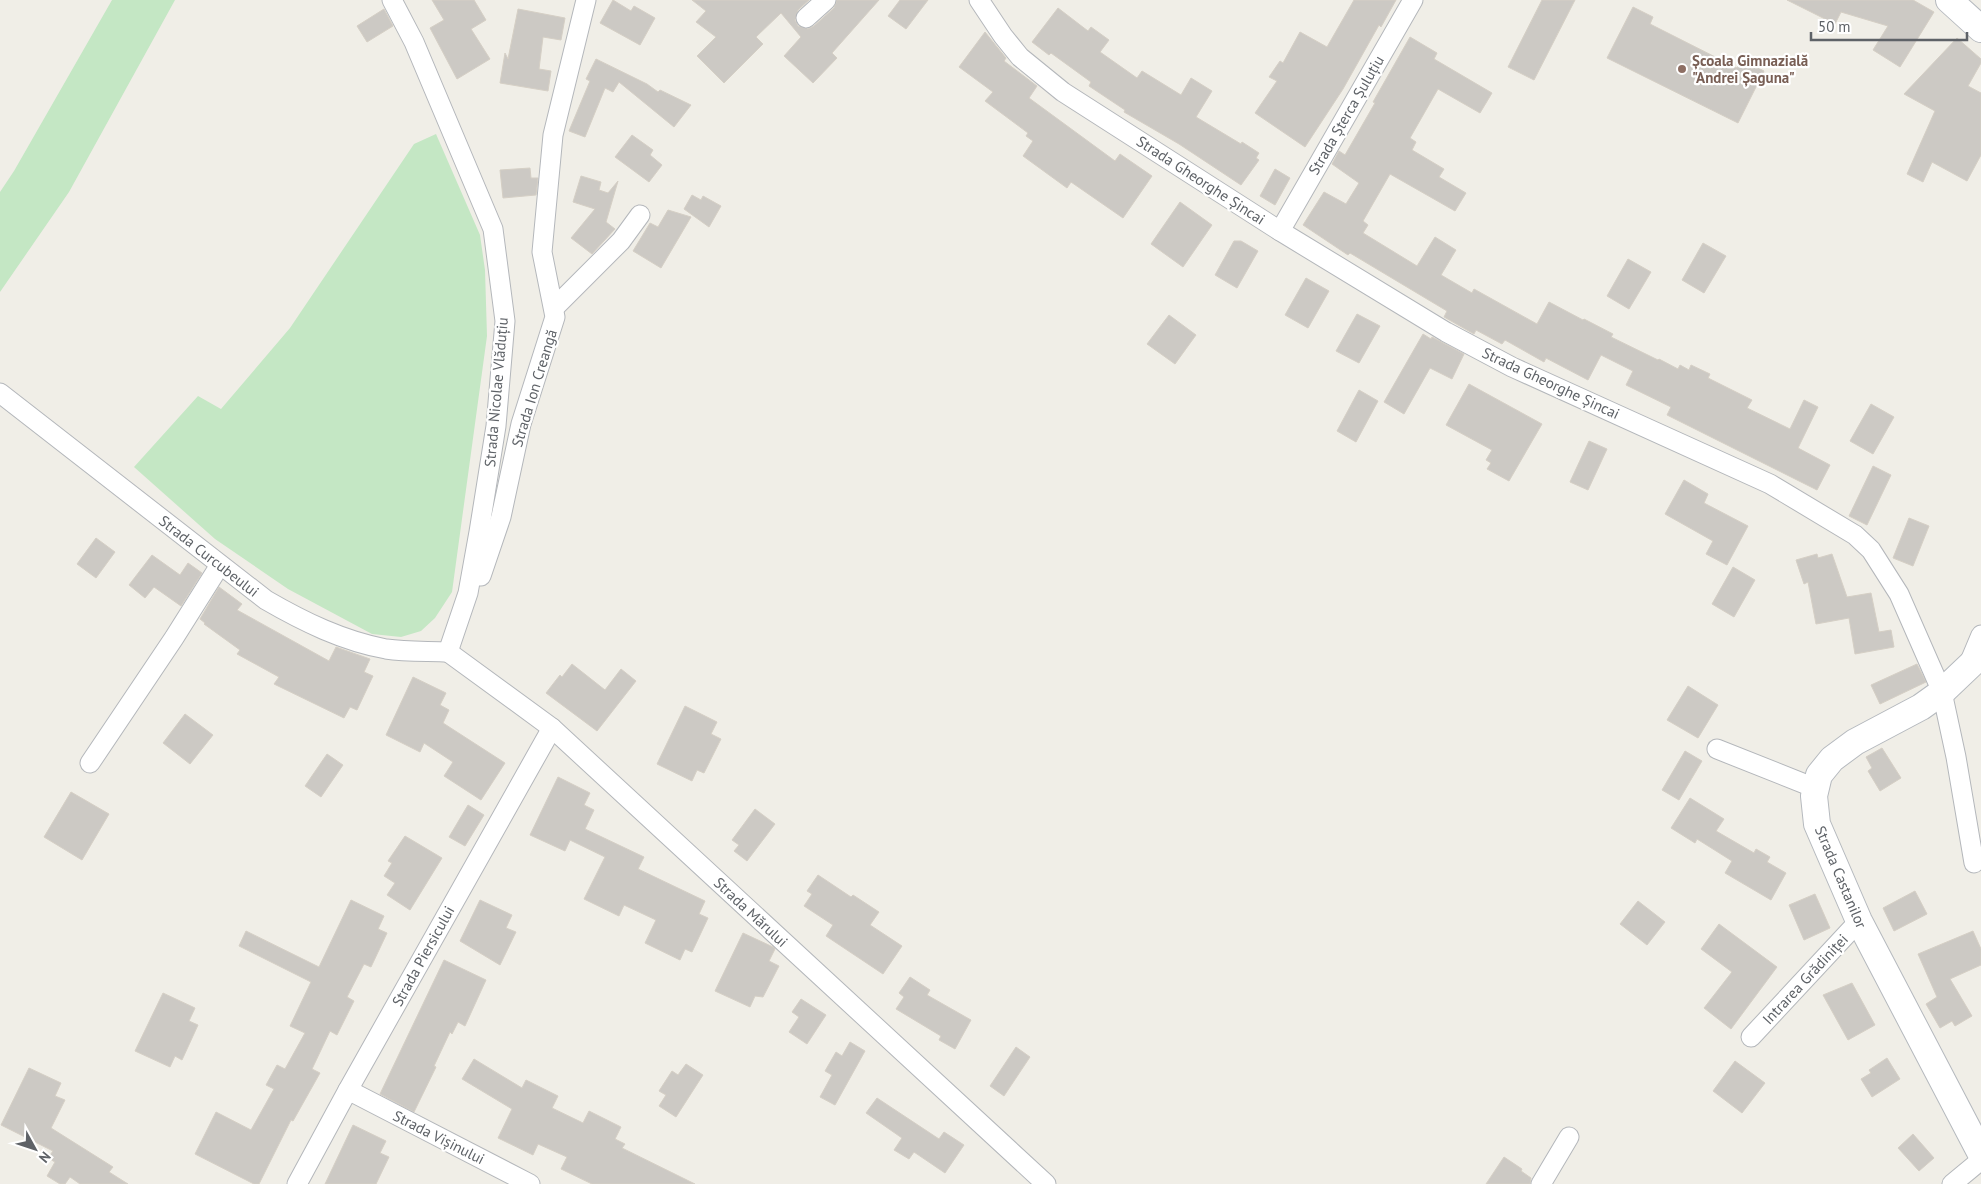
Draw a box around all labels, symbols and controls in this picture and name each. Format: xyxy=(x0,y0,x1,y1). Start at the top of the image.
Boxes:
scale bar xyxy=(1811,10,1967,42)
text: 50 m xyxy=(1818,17,1851,36)
place label: Școala Gimnazială "Andrei Șaguna" xyxy=(1692,51,1808,87)
street label: Strada Șterca Șuluțiu xyxy=(1304,52,1388,178)
marker: Școala Gimnazială "Andrei Șaguna" xyxy=(1676,63,1688,75)
street label: Strada Gheorghe Șincai xyxy=(1133,131,1269,229)
street label: Strada Nicolae Vlăduțiu xyxy=(480,316,512,468)
street label: Strada Ion Creangă xyxy=(507,327,561,449)
street label: Strada Gheorghe Șincai xyxy=(1479,343,1623,423)
street label: Strada Curcubeului xyxy=(155,511,263,601)
street label: Strada Castanilor xyxy=(1811,823,1871,931)
street label: Strada Mărului xyxy=(710,873,792,951)
street label: Strada Piersicului xyxy=(388,902,458,1010)
street label: Intrarea Grădiniței xyxy=(1758,930,1852,1028)
street label: Strada Vișinului xyxy=(390,1106,488,1168)
north arrow xyxy=(10,1124,60,1174)
text: N xyxy=(35,1148,55,1167)

